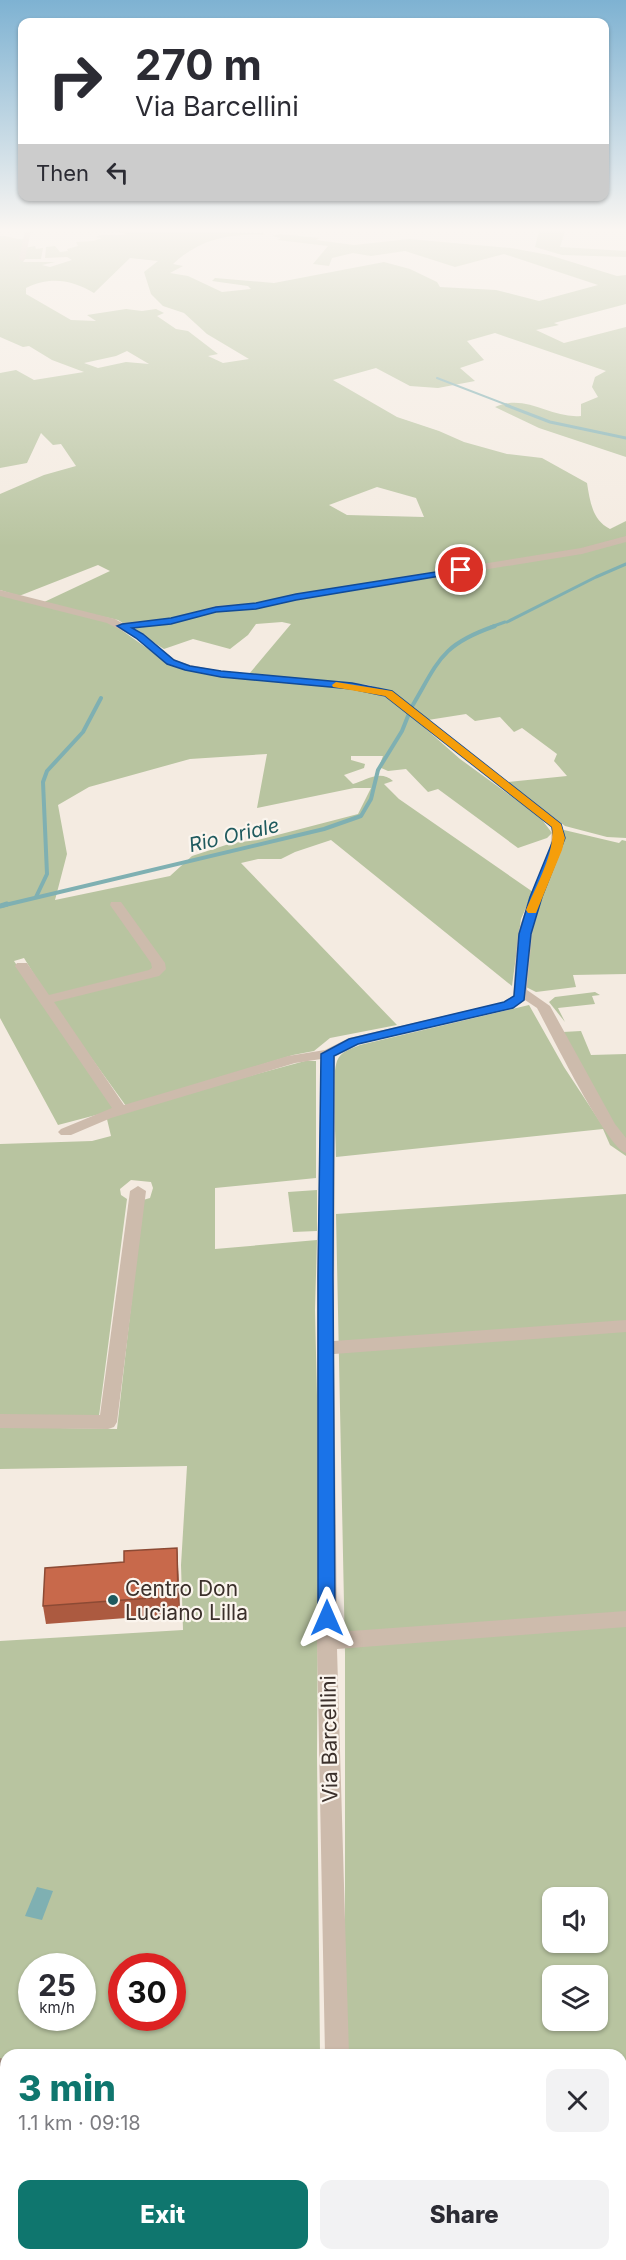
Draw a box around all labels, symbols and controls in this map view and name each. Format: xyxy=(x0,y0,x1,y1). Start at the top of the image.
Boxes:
text: 270 m xyxy=(135,39,262,90)
icon: right xyxy=(36,42,114,120)
text: Via Barcellini xyxy=(135,90,299,123)
icon: left xyxy=(101,156,134,189)
text: Then xyxy=(36,160,89,186)
pin xyxy=(435,544,486,595)
icon: arrive xyxy=(444,553,477,586)
water label: Rio Oriale xyxy=(186,813,282,857)
place label: Centro Don Luciano Lilla xyxy=(125,1576,248,1625)
position arrow xyxy=(295,1586,359,1650)
marker: Centro Don Luciano Lilla xyxy=(106,1593,120,1607)
street label: Via Barcellini xyxy=(315,1675,343,1803)
map controls xyxy=(542,1887,608,2031)
button: sound xyxy=(542,1887,608,1953)
speed limit sign: 30 xyxy=(108,1953,186,2031)
button: layers xyxy=(542,1965,608,2031)
text: 25 xyxy=(38,1967,76,2003)
text: km/h xyxy=(39,1998,75,2017)
text: 3 min xyxy=(18,2066,116,2110)
button: close xyxy=(546,2069,609,2132)
text: 1.1 km · 09:18 xyxy=(18,2111,141,2135)
button: Exit xyxy=(18,2180,308,2249)
button: Share xyxy=(320,2180,609,2249)

